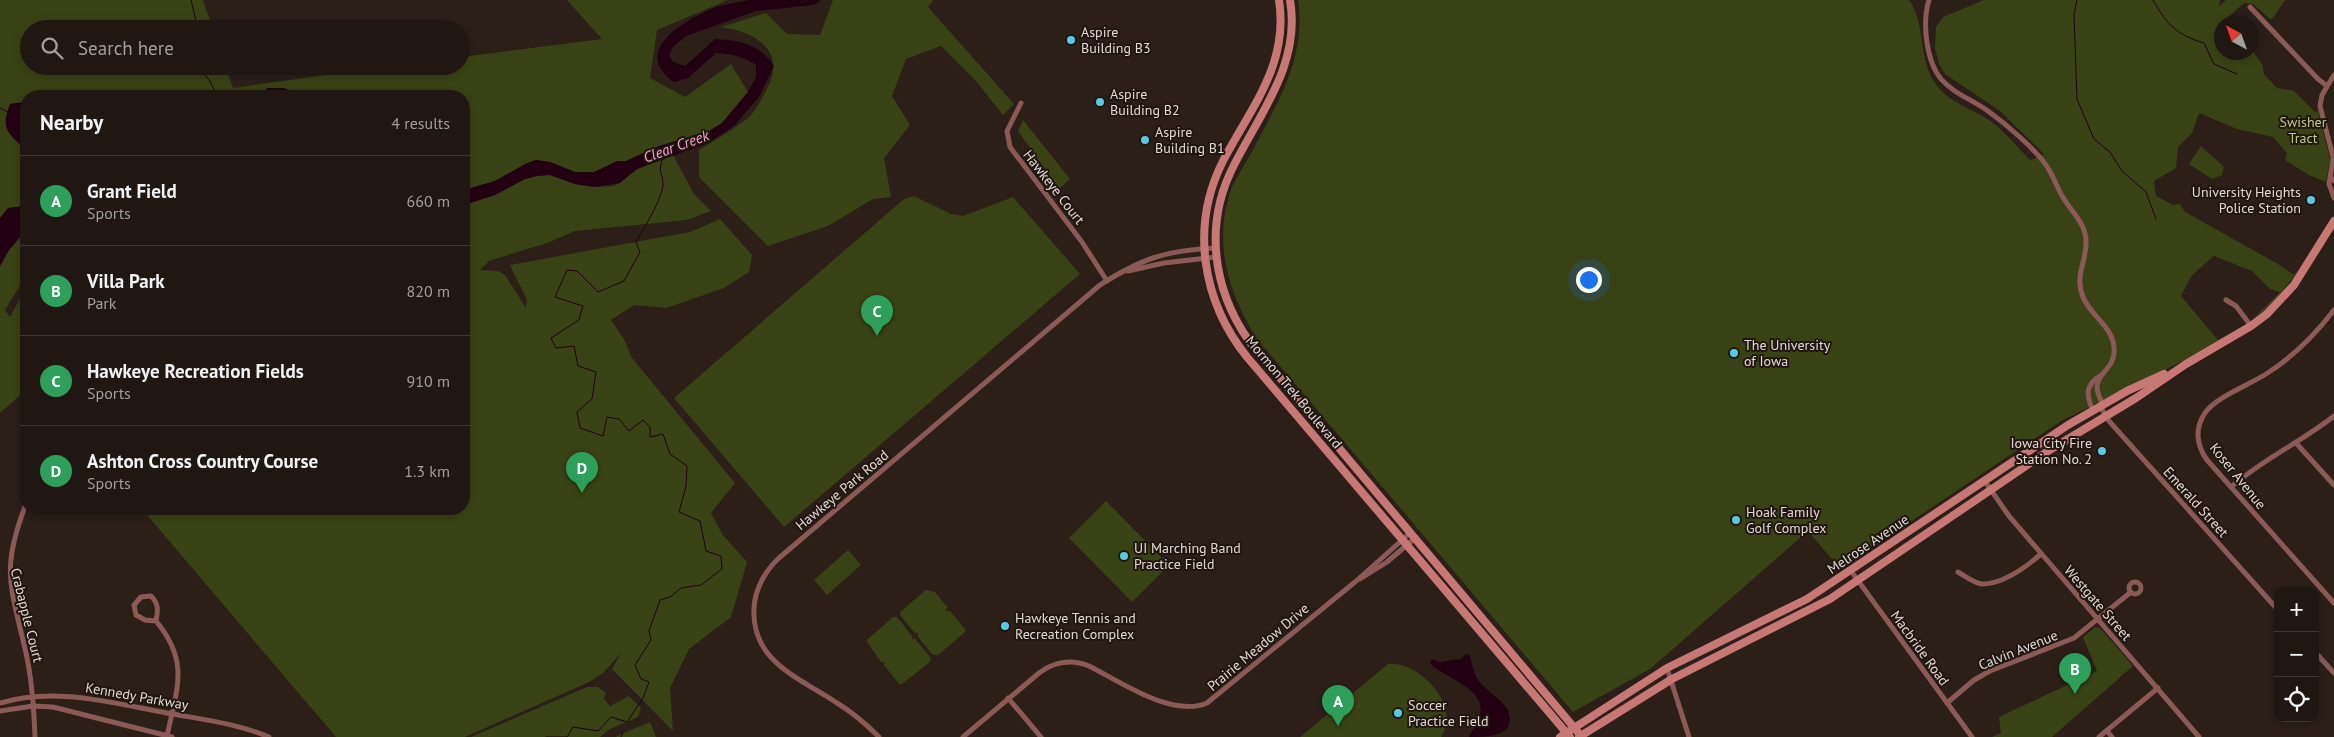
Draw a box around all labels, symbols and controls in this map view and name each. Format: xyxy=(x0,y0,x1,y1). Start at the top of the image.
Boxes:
north arrow xyxy=(2214,15,2259,60)
search box xyxy=(20,20,470,75)
place label: Aspire Building B3 xyxy=(1081,23,1151,57)
icon: search xyxy=(38,34,66,62)
marker: Aspire Building B3 xyxy=(1065,34,1077,46)
text: Search here xyxy=(78,36,174,60)
place label: Aspire Building B2 xyxy=(1110,85,1180,119)
marker: Aspire Building B2 xyxy=(1094,96,1106,108)
text: Nearby xyxy=(40,109,103,136)
text: 4 results xyxy=(391,113,450,133)
park label: Swisher Tract xyxy=(2280,113,2327,147)
place label: Aspire Building B1 xyxy=(1155,123,1225,157)
water label: Clear Creek xyxy=(641,125,713,167)
marker: Aspire Building B1 xyxy=(1139,134,1151,146)
street label: Hawkeye Court xyxy=(1019,146,1089,228)
text: Grant Field xyxy=(87,179,177,203)
place label: University Heights Police Station xyxy=(2192,183,2301,217)
text: A xyxy=(51,191,61,211)
text: 660 m xyxy=(407,191,450,211)
marker: University Heights Police Station xyxy=(2305,194,2317,206)
text: Sports xyxy=(87,203,131,223)
your location xyxy=(1576,267,1602,293)
text: Villa Park xyxy=(87,269,165,293)
text: B xyxy=(51,281,61,301)
text: 820 m xyxy=(407,281,450,301)
text: Park xyxy=(87,293,116,313)
pin: C xyxy=(861,295,893,336)
street label: Mormon Trek Boulevard xyxy=(1242,332,1346,452)
place label: The University of Iowa xyxy=(1744,336,1831,370)
marker: The University of Iowa xyxy=(1728,347,1740,359)
text: Hawkeye Recreation Fields xyxy=(87,359,304,383)
text: C xyxy=(52,371,60,391)
text: 910 m xyxy=(407,371,450,391)
text: Sports xyxy=(87,383,131,403)
place label: Iowa City Fire Station No. 2 xyxy=(2010,434,2092,468)
street label: Koser Avenue xyxy=(2206,439,2270,513)
marker: Iowa City Fire Station No. 2 xyxy=(2096,445,2108,457)
street label: Hawkeye Park Road xyxy=(792,446,892,534)
text: Ashton Cross Country Course xyxy=(87,449,318,473)
pin: D xyxy=(566,452,598,493)
text: D xyxy=(51,461,61,481)
text: 1.3 km xyxy=(404,461,450,481)
street label: Emerald Street xyxy=(2160,463,2233,541)
text: Sports xyxy=(87,473,131,493)
place label: Hoak Family Golf Complex xyxy=(1746,503,1826,537)
street label: Melrose Avenue xyxy=(1824,510,1912,578)
marker: Hoak Family Golf Complex xyxy=(1730,514,1742,526)
place label: UI Marching Band Practice Field xyxy=(1134,539,1241,573)
marker: UI Marching Band Practice Field xyxy=(1118,550,1130,562)
street label: Westgate Street xyxy=(2060,562,2136,645)
street label: Crabapple Court xyxy=(7,566,47,664)
map controls xyxy=(2274,587,2319,722)
button: + xyxy=(2274,587,2319,632)
street label: Prairie Meadow Drive xyxy=(1203,599,1313,695)
street label: Macbride Road xyxy=(1887,607,1953,689)
place label: Hawkeye Tennis and Recreation Complex xyxy=(1015,609,1136,643)
marker: Hawkeye Tennis and Recreation Complex xyxy=(999,620,1011,632)
street label: Calvin Avenue xyxy=(1976,626,2060,674)
button: − xyxy=(2274,632,2319,677)
pin: B xyxy=(2059,653,2091,694)
button: locate xyxy=(2274,677,2319,722)
street label: Kennedy Parkway xyxy=(84,678,190,714)
pin: A xyxy=(1322,685,1354,726)
place label: Soccer Practice Field xyxy=(1408,696,1488,730)
marker: Soccer Practice Field xyxy=(1392,707,1404,719)

